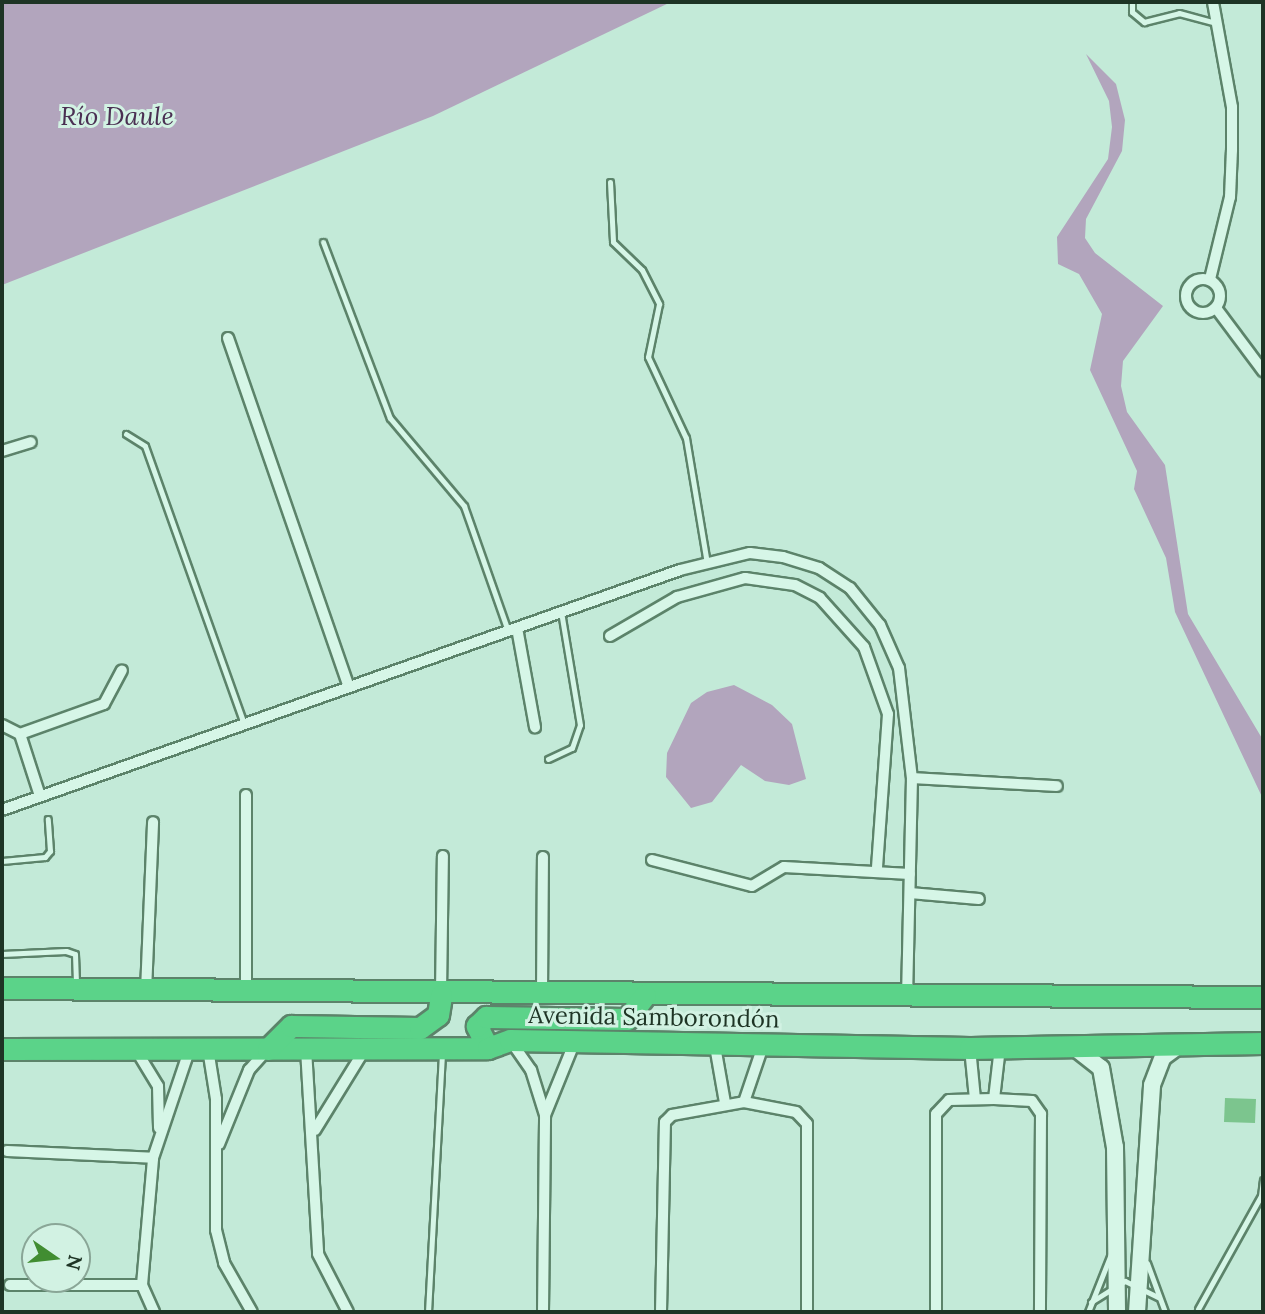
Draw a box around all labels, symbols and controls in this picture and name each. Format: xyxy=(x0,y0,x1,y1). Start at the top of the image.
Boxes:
water label: Río Daule xyxy=(60,100,174,132)
street label: Avenida Samborondón xyxy=(528,1000,780,1034)
north arrow xyxy=(21,1223,91,1293)
text: N xyxy=(61,1253,88,1273)

